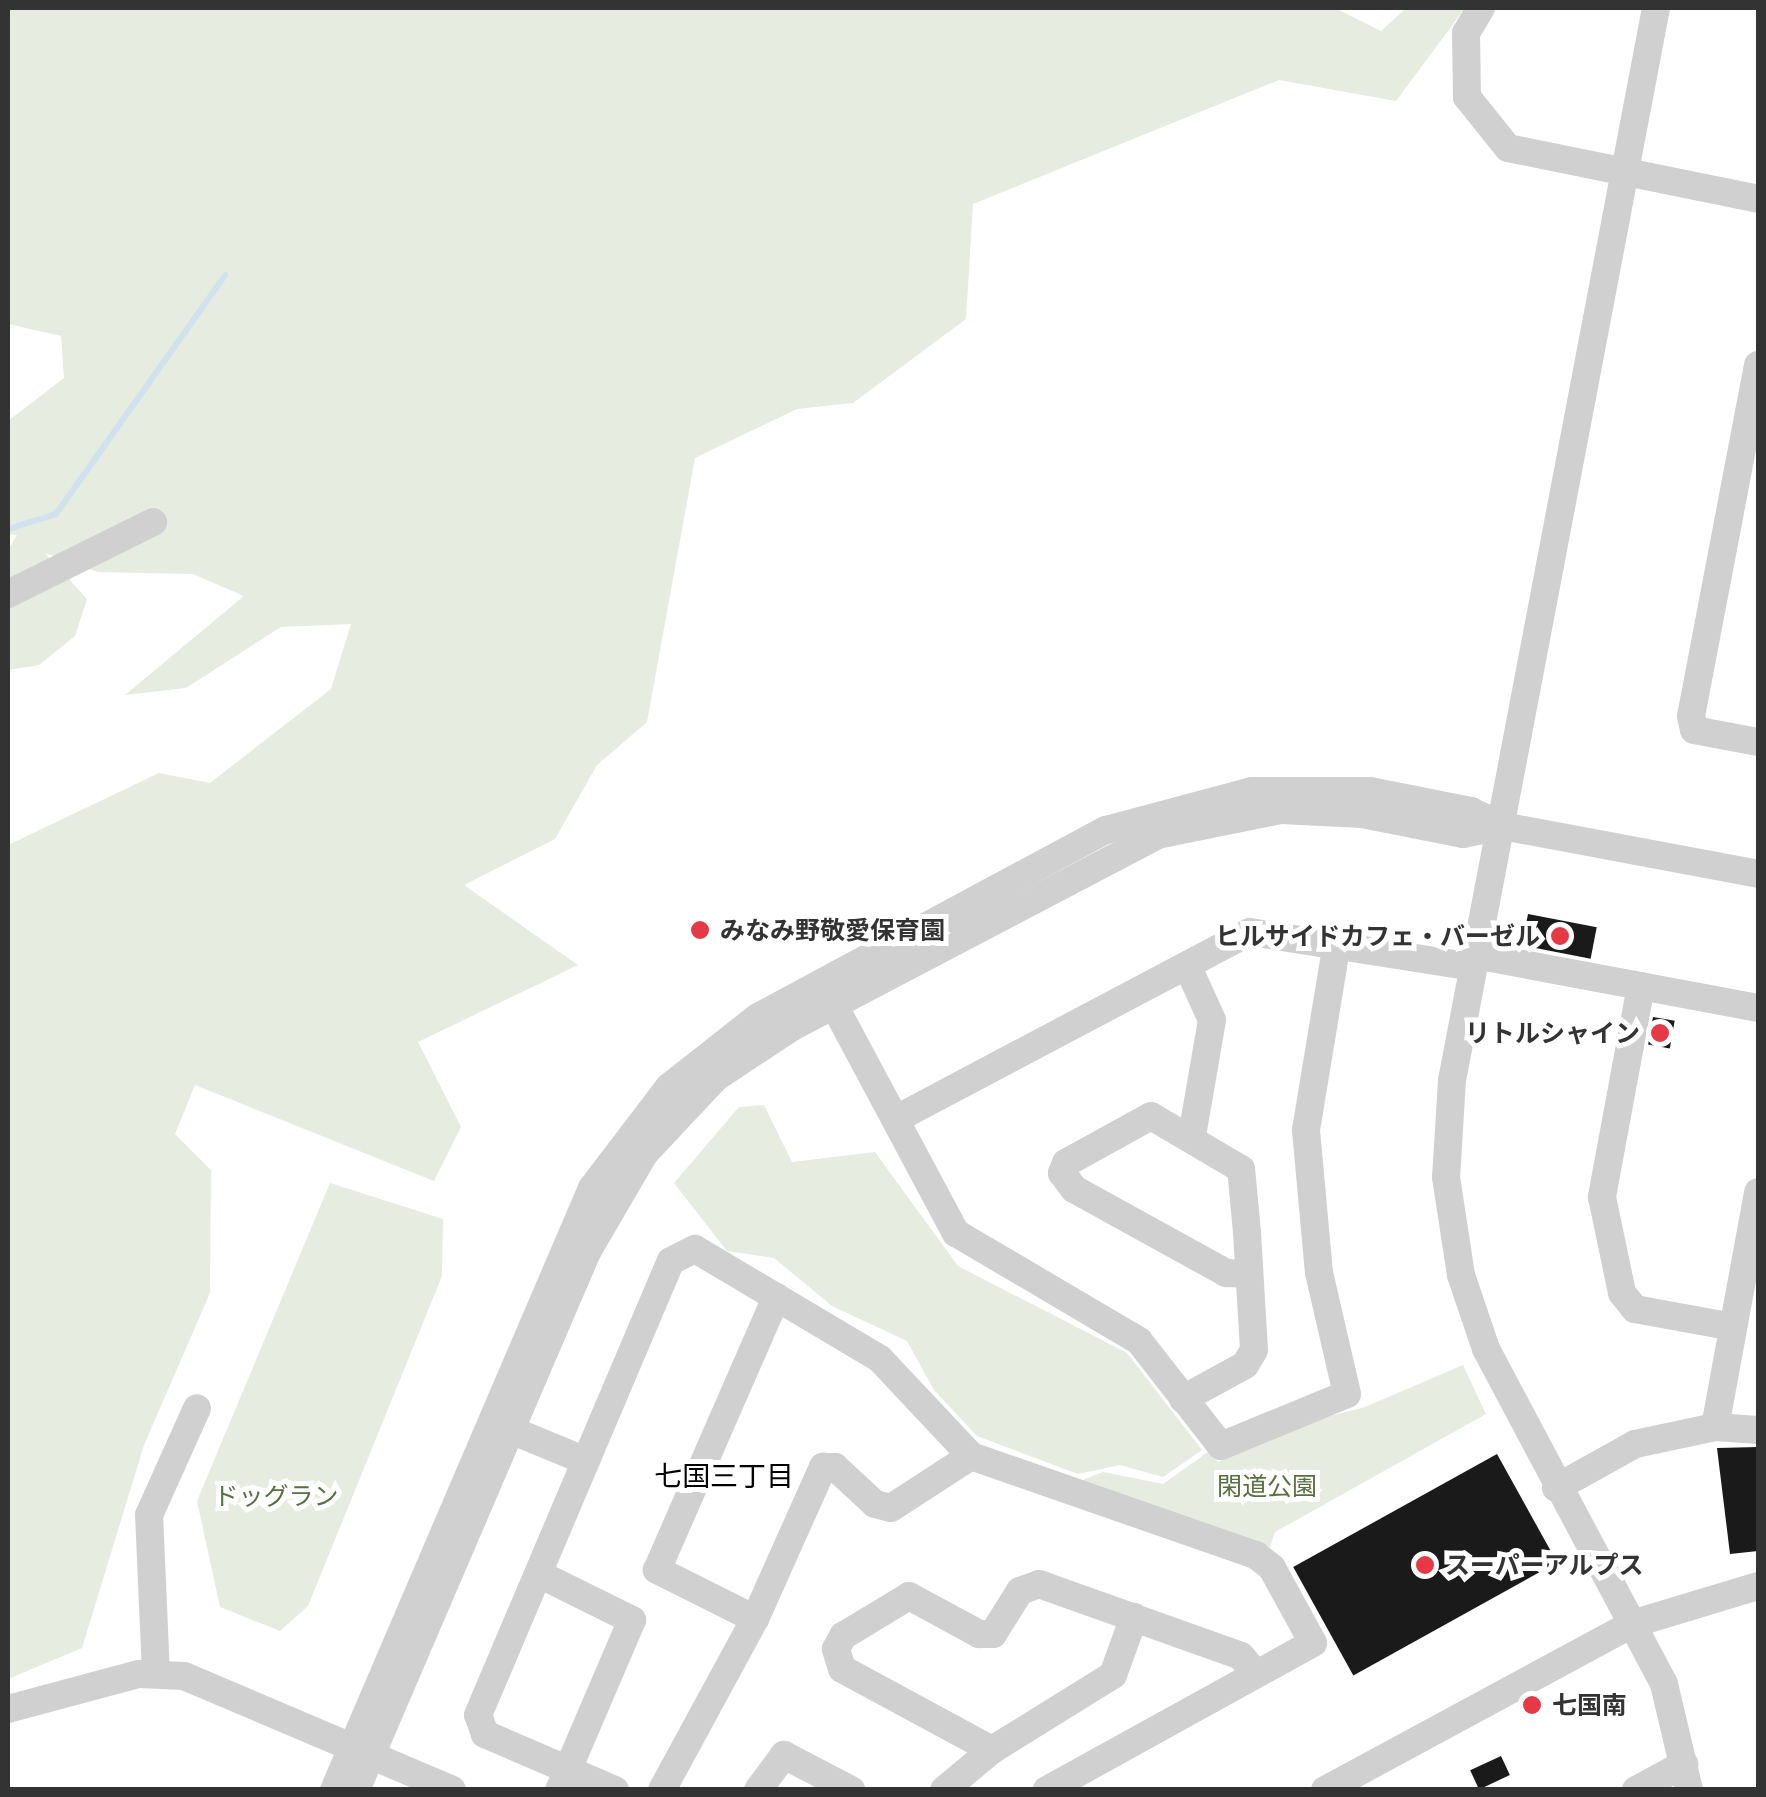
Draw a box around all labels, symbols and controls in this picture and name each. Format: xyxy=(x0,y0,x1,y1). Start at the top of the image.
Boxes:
place label: みなみ野敬愛保育園 xyxy=(720,915,945,945)
marker: みなみ野敬愛保育園 xyxy=(689,919,711,941)
place label: ヒルサイドカフェ・バーゼル xyxy=(1215,921,1540,951)
marker: ヒルサイドカフェ・バーゼル xyxy=(1549,925,1571,947)
place label: リトルシャイン xyxy=(1465,1018,1640,1048)
marker: リトルシャイン xyxy=(1649,1022,1671,1044)
district label: 七国三丁目 xyxy=(654,1460,794,1494)
park label: 閑道公園 xyxy=(1217,1471,1317,1501)
park label: ドッグラン xyxy=(214,1481,338,1511)
place label: スーパーアルプス xyxy=(1445,1550,1645,1580)
marker: スーパーアルプス xyxy=(1414,1554,1436,1576)
place label: 七国南 xyxy=(1552,1690,1627,1720)
marker: 七国南 xyxy=(1521,1694,1543,1716)

